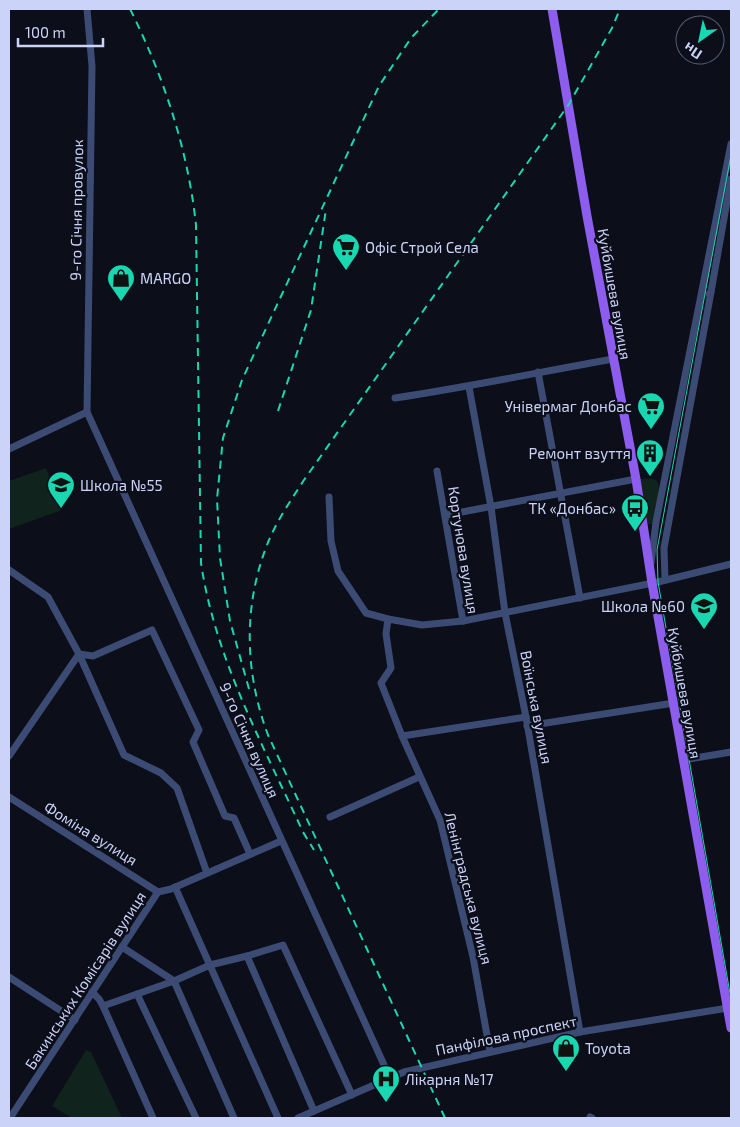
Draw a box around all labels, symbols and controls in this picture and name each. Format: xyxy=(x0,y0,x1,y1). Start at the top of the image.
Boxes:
scale bar xyxy=(18,15,102,47)
north arrow xyxy=(675,15,725,65)
text: 100 m xyxy=(25,23,66,41)
text: Пн xyxy=(680,39,705,63)
street label: 9-го Січня провулок xyxy=(66,139,87,281)
street label: Куйбишева вулиця xyxy=(594,227,635,361)
supermarket icon: Офіс Строй Села xyxy=(331,232,361,271)
place label: Офіс Строй Села xyxy=(365,238,479,256)
shop icon: MARGO xyxy=(106,263,136,302)
place label: MARGO xyxy=(140,269,191,287)
supermarket icon: Універмаг Донбас xyxy=(636,391,666,430)
place label: Універмаг Донбас xyxy=(505,397,632,415)
building icon: Ремонт взуття xyxy=(635,438,665,477)
place label: Ремонт взуття xyxy=(528,444,631,463)
school or university icon: Школа №55 xyxy=(46,470,76,509)
place label: Школа №55 xyxy=(80,476,163,494)
street label: Кортунова вулиця xyxy=(444,485,483,615)
bus stop icon: ТК «Донбас» xyxy=(620,493,650,532)
place label: ТК «Донбас» xyxy=(528,499,616,517)
school or university icon: Школа №60 xyxy=(689,591,719,630)
place label: Школа №60 xyxy=(601,597,685,615)
street label: Куйбишева вулиця xyxy=(664,626,705,760)
street label: Воїнська вулиця xyxy=(516,649,557,765)
street label: 9-го Січня вулиця xyxy=(216,679,284,801)
street label: Фоміна вулиця xyxy=(41,797,141,870)
street label: Ленінградська вулиця xyxy=(440,810,497,966)
street label: Бакинських Комісарів вулиця xyxy=(21,888,150,1073)
street label: Панфілова проспект xyxy=(434,1011,578,1059)
shop icon: Toyota xyxy=(551,1033,581,1072)
place label: Toyota xyxy=(585,1039,631,1057)
hospital icon: Лікарня №17 xyxy=(371,1064,401,1103)
place label: Лікарня №17 xyxy=(405,1070,494,1088)

